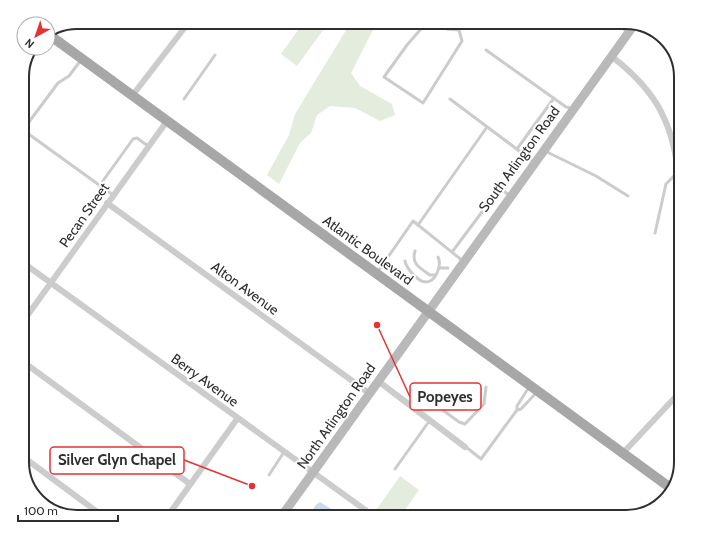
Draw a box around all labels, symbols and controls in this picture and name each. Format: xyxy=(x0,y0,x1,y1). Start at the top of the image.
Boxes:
north arrow xyxy=(16,16,56,56)
text: N xyxy=(22,36,37,52)
street label: South Arlington Road xyxy=(475,103,563,215)
street label: Pecan Street xyxy=(55,179,113,251)
street label: Atlantic Boulevard xyxy=(319,211,417,289)
street label: Alton Avenue xyxy=(208,257,282,319)
street label: Berry Avenue xyxy=(168,350,242,410)
street label: North Arlington Road xyxy=(293,360,379,472)
callout: Popeyes xyxy=(410,383,481,410)
text: Popeyes xyxy=(417,388,473,406)
callout: Silver Glyn Chapel xyxy=(50,447,184,474)
text: Silver Glyn Chapel xyxy=(58,451,176,469)
scale bar xyxy=(18,497,118,523)
text: 100 m xyxy=(24,503,58,518)

